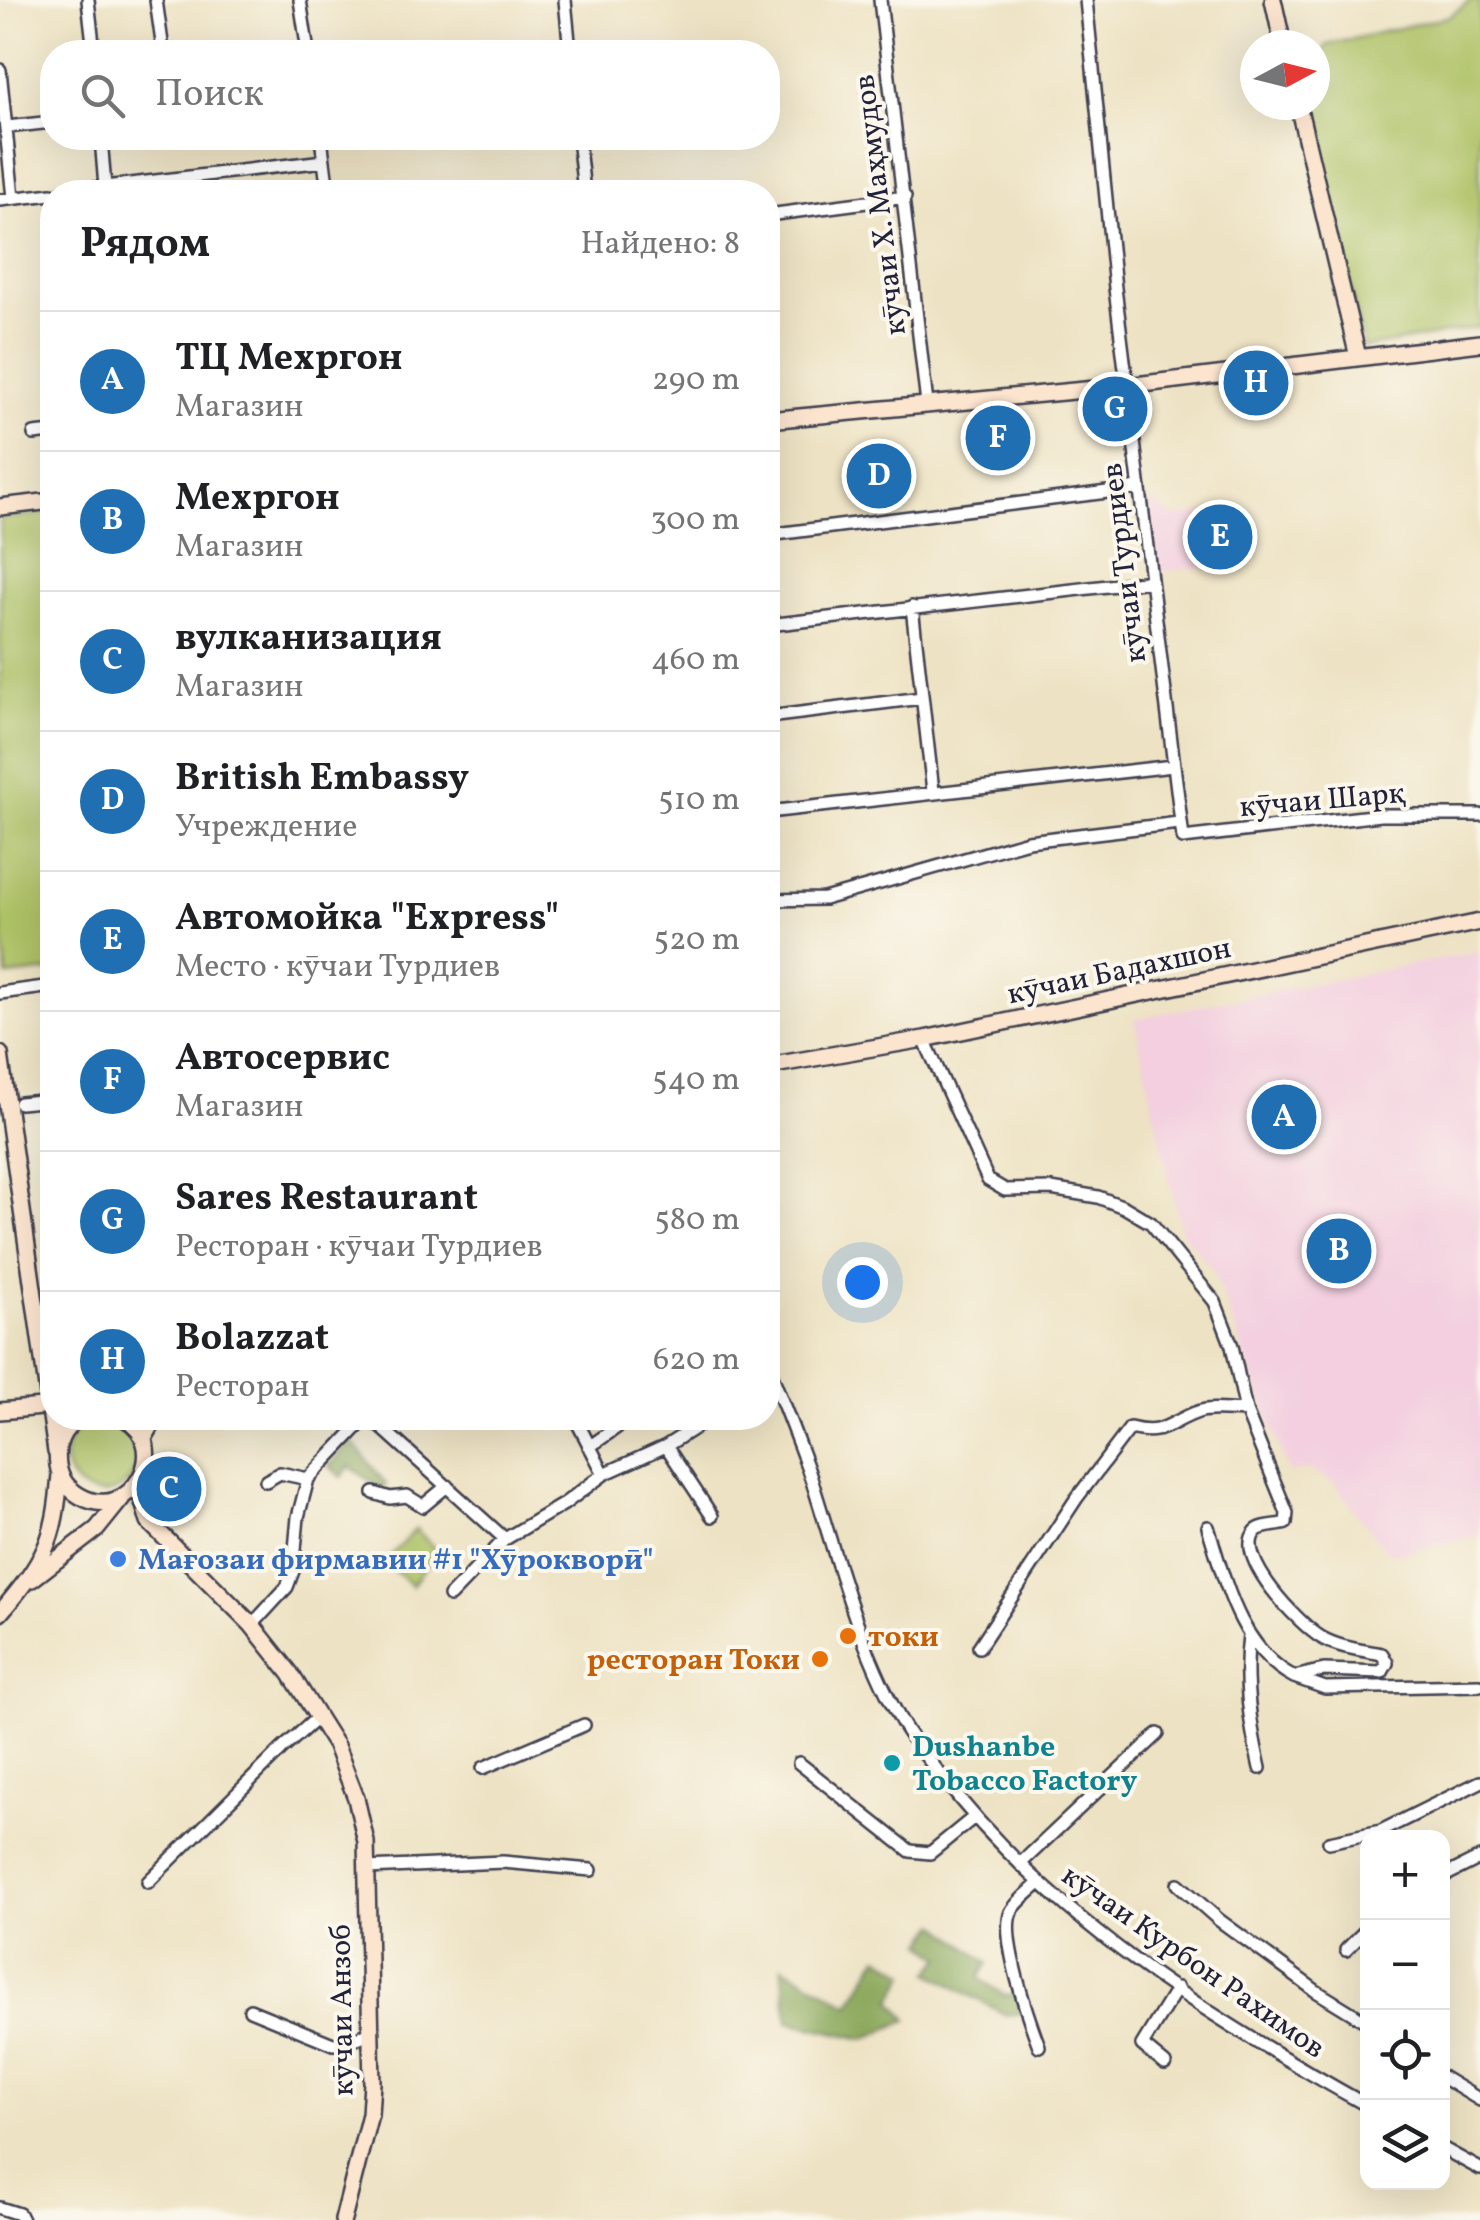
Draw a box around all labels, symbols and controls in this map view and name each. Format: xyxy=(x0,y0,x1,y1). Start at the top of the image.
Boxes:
north arrow xyxy=(1240,30,1330,120)
search box xyxy=(40,40,780,150)
icon: search xyxy=(75,68,130,123)
text: Поиск xyxy=(155,69,264,122)
street label: кӯчаи Х. Маҳмудов xyxy=(844,72,918,338)
text: Рядом xyxy=(80,216,210,275)
text: Найдено: 8 xyxy=(580,223,740,267)
text: ТЦ Мехргон xyxy=(175,333,403,386)
pin: H xyxy=(1224,346,1288,420)
text: A xyxy=(101,359,124,403)
text: 290 m xyxy=(652,359,740,403)
pin: G xyxy=(1082,372,1148,446)
text: Магазин xyxy=(175,386,303,430)
pin: F xyxy=(966,400,1030,476)
pin: D xyxy=(846,438,912,514)
street label: кӯчаи Турдиев xyxy=(1092,460,1158,665)
text: Мехргон xyxy=(175,473,340,526)
text: B xyxy=(102,499,123,543)
text: 300 m xyxy=(650,499,740,543)
pin: E xyxy=(1188,500,1252,574)
text: Магазин xyxy=(175,526,303,570)
text: вулканизация xyxy=(175,613,442,666)
text: C xyxy=(102,639,123,683)
text: 460 m xyxy=(651,639,740,683)
text: Магазин xyxy=(175,666,303,710)
text: British Embassy xyxy=(175,753,469,806)
street label: кӯчаи Шарқ xyxy=(1238,773,1407,829)
text: D xyxy=(101,779,124,823)
text: 510 m xyxy=(658,779,740,823)
text: Учреждение xyxy=(175,806,357,850)
text: Автомойка "Express" xyxy=(175,893,559,946)
text: E xyxy=(102,919,123,963)
text: 520 m xyxy=(654,919,740,963)
street label: кӯчаи Бадахшон xyxy=(1004,928,1235,1016)
text: Место · кӯчаи Турдиев xyxy=(175,946,500,990)
text: Автосервис xyxy=(175,1033,390,1086)
text: F xyxy=(103,1059,122,1103)
text: 540 m xyxy=(652,1059,740,1103)
pin: A xyxy=(1252,1080,1316,1154)
text: Магазин xyxy=(175,1086,303,1130)
text: Sares Restaurant xyxy=(175,1173,478,1226)
text: G xyxy=(101,1199,124,1243)
text: 580 m xyxy=(654,1199,740,1243)
pin: B xyxy=(1306,1214,1372,1288)
text: Ресторан · кӯчаи Турдиев xyxy=(175,1226,543,1270)
your location xyxy=(837,1257,888,1308)
text: Bolazzat xyxy=(175,1313,329,1366)
text: H xyxy=(100,1339,125,1383)
text: 620 m xyxy=(653,1339,740,1383)
text: Ресторан xyxy=(175,1366,309,1410)
pin: C xyxy=(136,1452,202,1526)
place label: Мағозаи фирмавии #1 "Хӯрокворӣ" xyxy=(138,1540,654,1582)
marker: Мағозаи фирмавии #1 "Хӯрокворӣ" xyxy=(107,1548,129,1570)
place label: токи xyxy=(868,1617,939,1659)
marker: токи xyxy=(837,1625,859,1647)
place label: ресторан Токи xyxy=(586,1640,800,1682)
marker: ресторан Токи xyxy=(809,1648,831,1670)
place label: Dushanbe Tobacco Factory xyxy=(912,1727,1137,1803)
marker: Dushanbe Tobacco Factory xyxy=(881,1752,903,1774)
map controls xyxy=(1360,1830,1450,2190)
button: + xyxy=(1360,1830,1450,1920)
street label: кӯчаи Курбон Рахимов xyxy=(1053,1856,1333,2070)
button: − xyxy=(1360,1920,1450,2010)
street label: кӯчаи Анзоб xyxy=(321,1924,365,2096)
button: locate xyxy=(1360,2010,1450,2100)
button: layers xyxy=(1360,2100,1450,2190)

